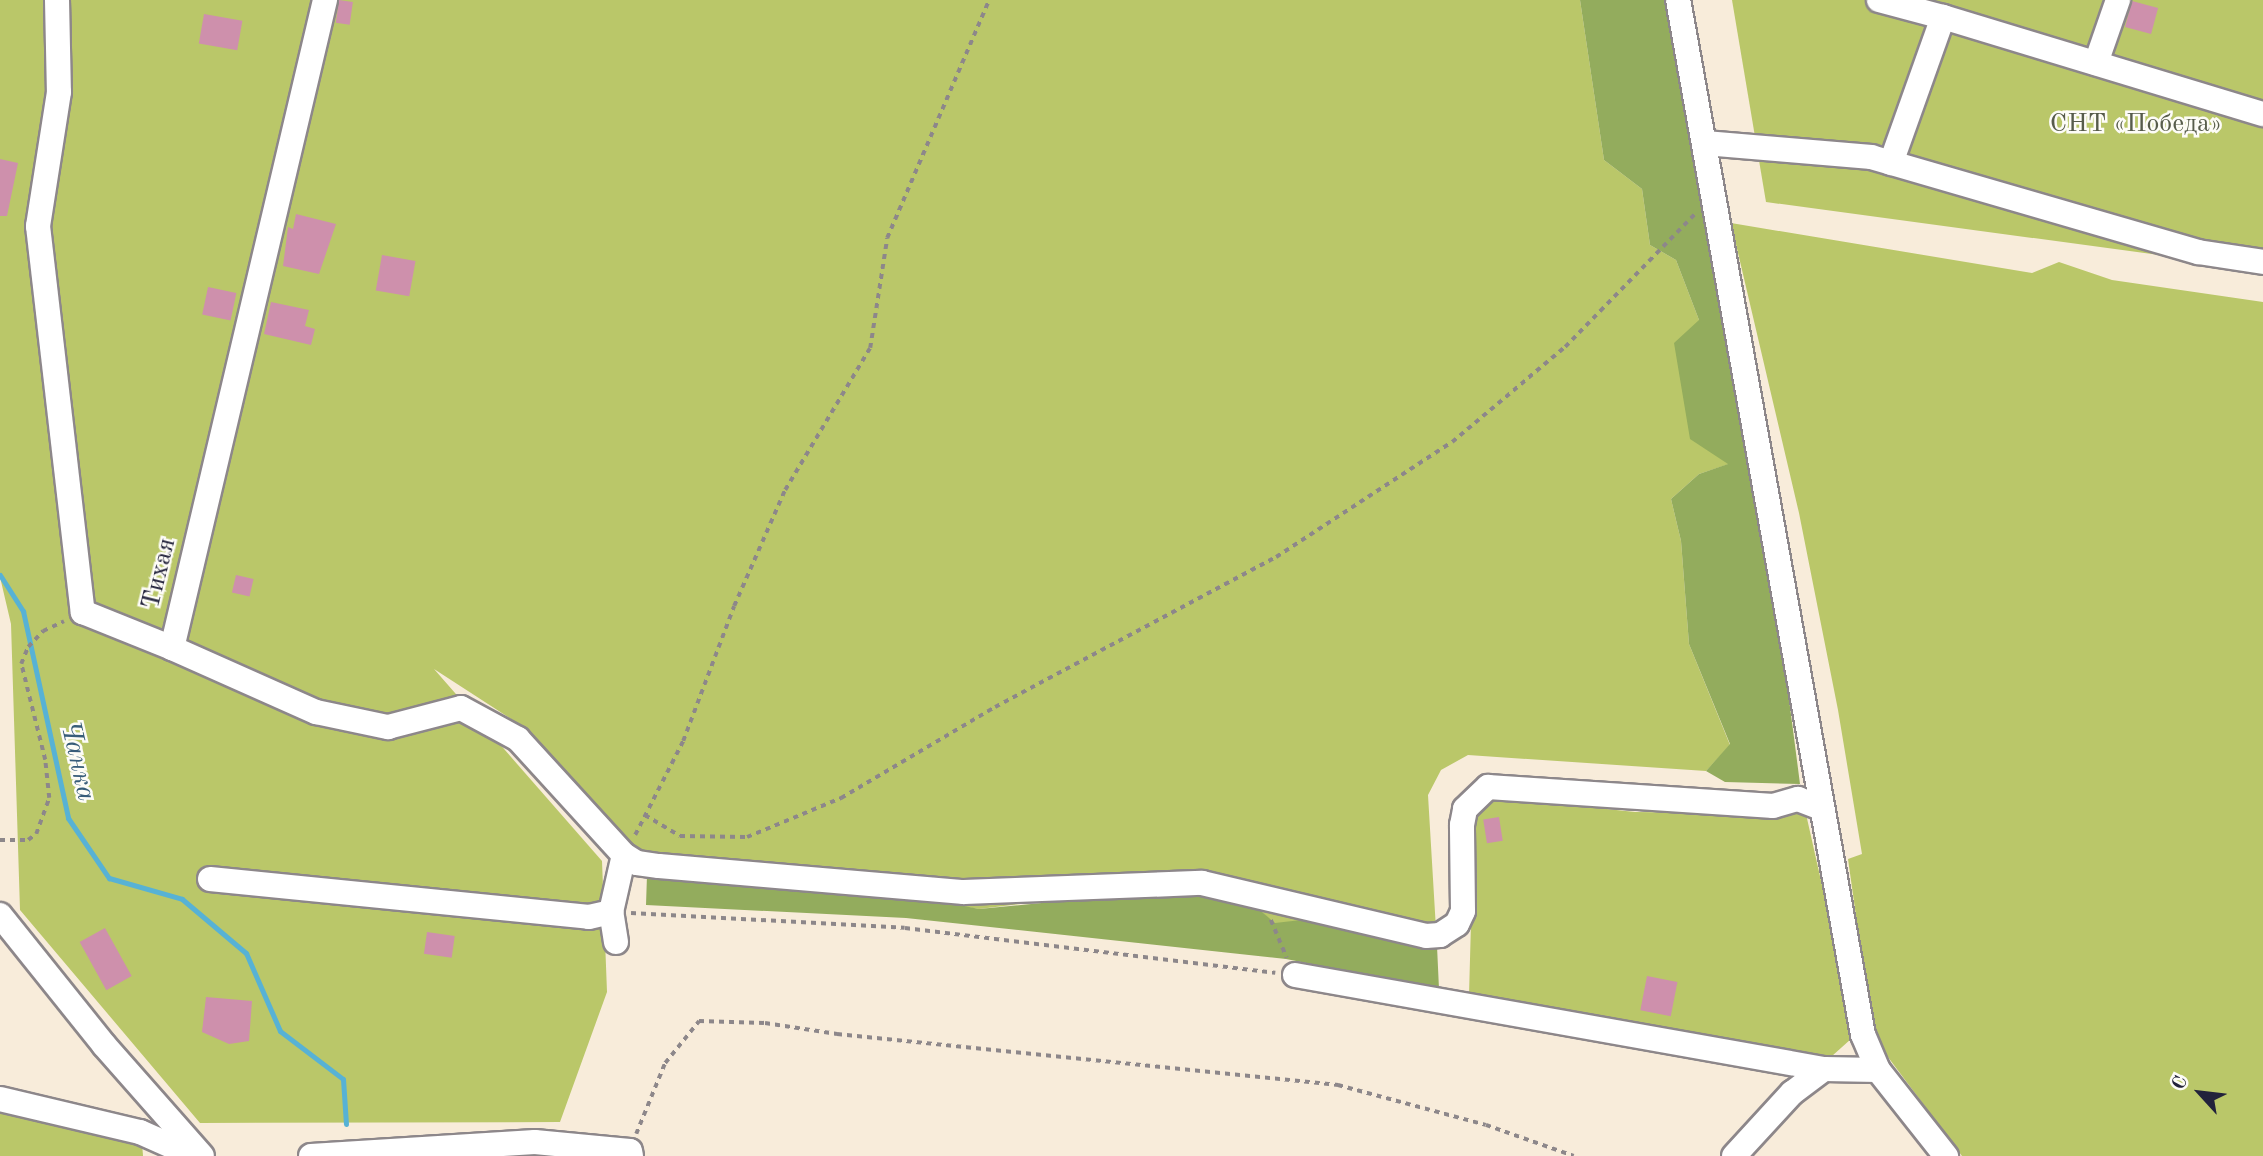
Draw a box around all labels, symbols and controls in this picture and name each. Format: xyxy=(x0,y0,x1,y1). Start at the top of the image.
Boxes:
park label: СНТ «Победа» xyxy=(2050,109,2222,141)
street label: Тихая xyxy=(136,535,184,613)
water label: Чанка xyxy=(51,718,103,804)
north arrow xyxy=(2165,1058,2235,1128)
text: С xyxy=(2170,1073,2192,1093)

